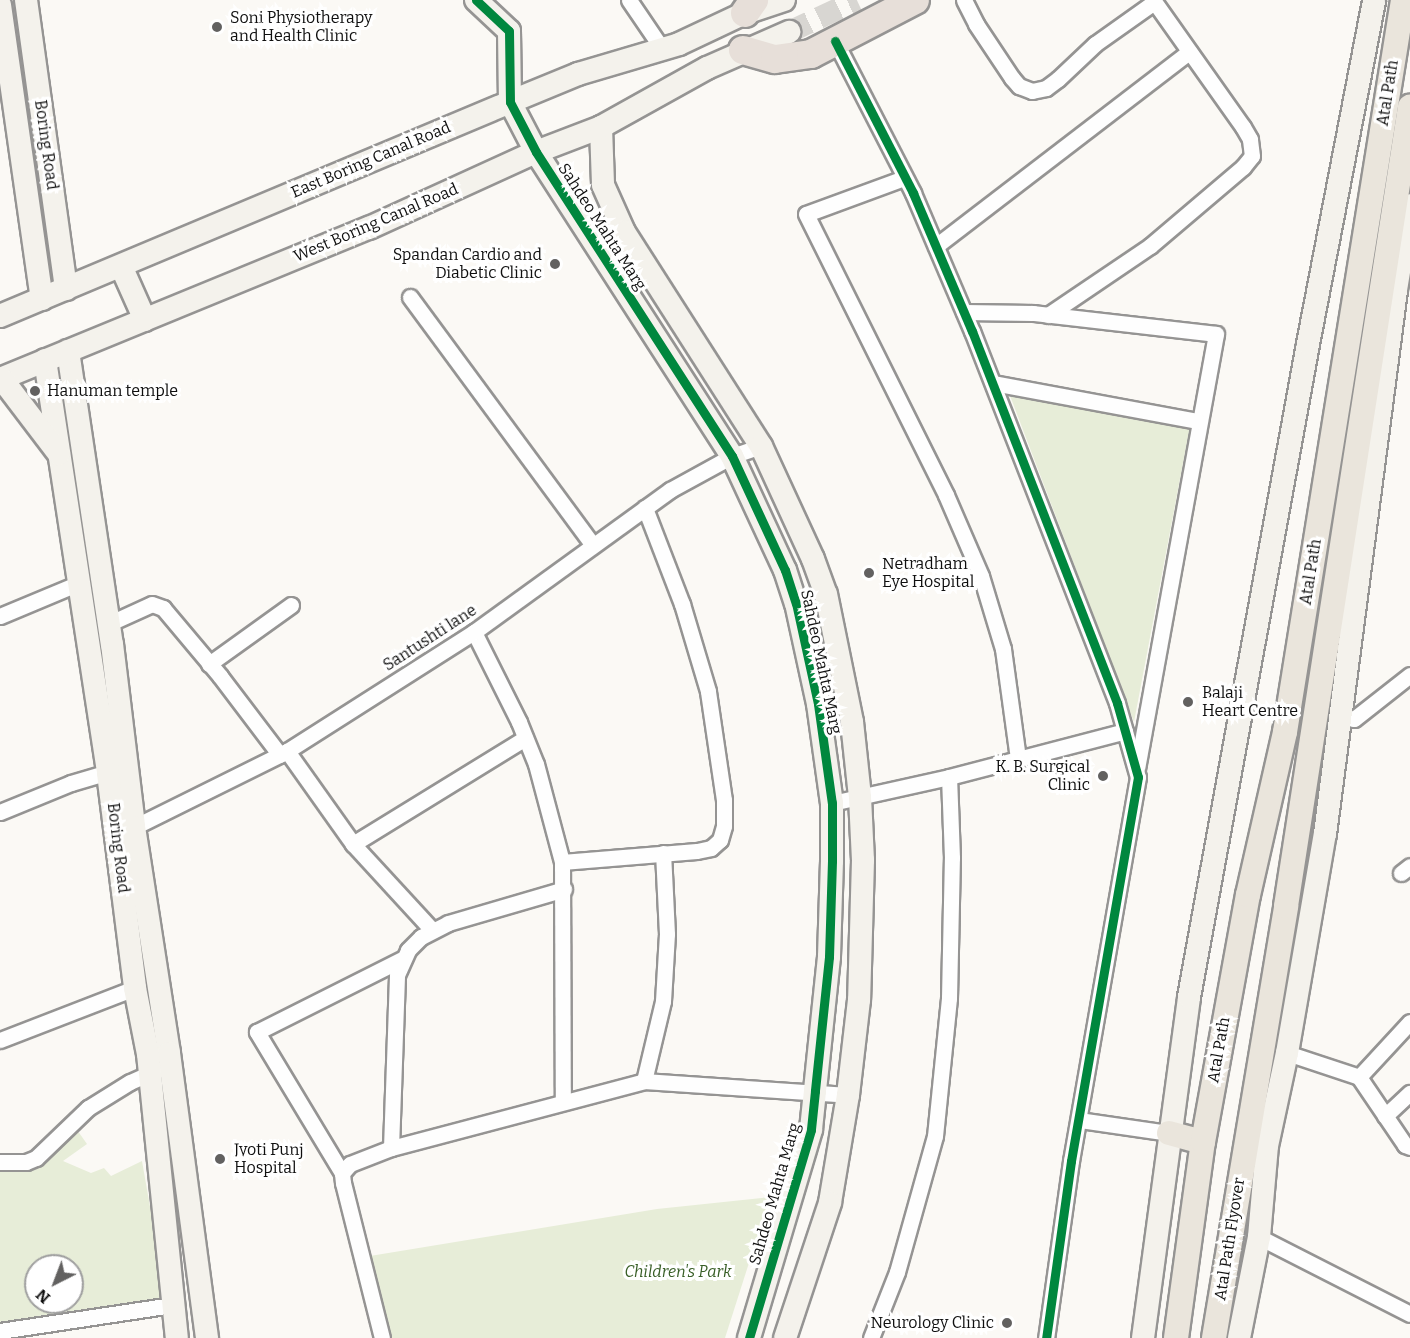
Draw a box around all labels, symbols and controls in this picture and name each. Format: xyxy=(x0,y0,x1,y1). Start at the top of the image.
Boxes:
place label: Soni Physiotherapy and Health Clinic xyxy=(230,8,373,46)
marker: Soni Physiotherapy and Health Clinic xyxy=(208,18,226,36)
street label: Atal Path xyxy=(1373,59,1403,127)
street label: Boring Road xyxy=(30,99,62,191)
street label: East Boring Canal Road xyxy=(288,118,454,202)
street label: Sahdeo Mahta Marg xyxy=(554,160,650,294)
street label: West Boring Canal Road xyxy=(291,180,461,266)
place label: Spandan Cardio and Diabetic Clinic xyxy=(393,245,542,283)
marker: Spandan Cardio and Diabetic Clinic xyxy=(546,255,564,273)
place label: Hanuman temple xyxy=(47,381,178,401)
marker: Hanuman temple xyxy=(28,384,42,398)
street label: Atal Path xyxy=(1296,538,1326,606)
place label: Netradham Eye Hospital xyxy=(882,554,974,592)
marker: Netradham Eye Hospital xyxy=(860,564,878,582)
street label: Sahdeo Mahta Marg xyxy=(796,588,846,736)
street label: Santushti lane xyxy=(380,601,480,675)
place label: Balaji Heart Centre xyxy=(1202,683,1298,721)
marker: Balaji Heart Centre xyxy=(1179,693,1197,711)
place label: K. B. Surgical Clinic xyxy=(995,757,1090,795)
marker: K. B. Surgical Clinic xyxy=(1094,767,1112,785)
street label: Boring Road xyxy=(103,802,133,894)
street label: Atal Path xyxy=(1204,1016,1234,1084)
street label: Sahdeo Mahta Marg xyxy=(745,1121,805,1267)
place label: Jyoti Punj Hospital xyxy=(234,1140,304,1178)
marker: Jyoti Punj Hospital xyxy=(211,1150,229,1168)
street label: Atal Path Flyover xyxy=(1211,1176,1249,1302)
north arrow xyxy=(24,1254,84,1314)
park label: Children's Park xyxy=(624,1262,732,1282)
text: N xyxy=(32,1285,54,1307)
place label: Neurology Clinic xyxy=(870,1313,994,1333)
marker: Neurology Clinic xyxy=(998,1314,1016,1332)

